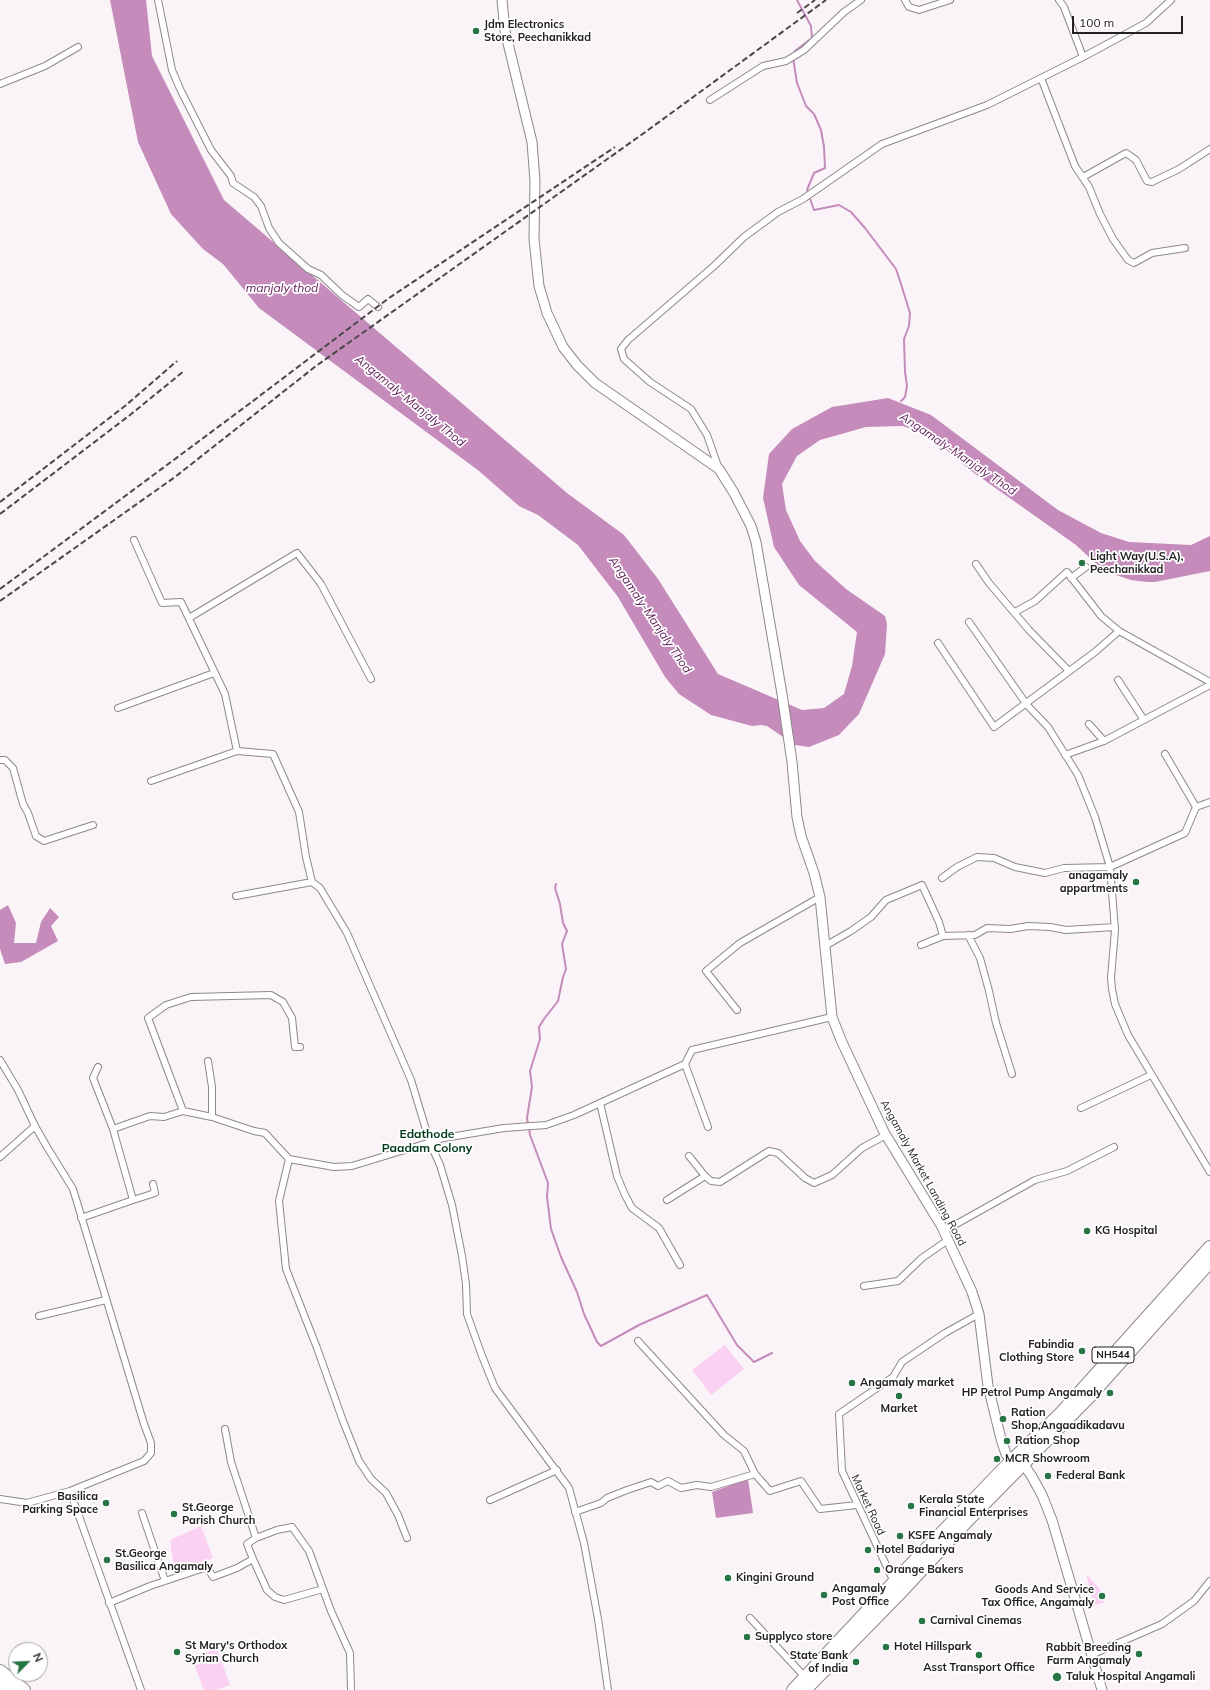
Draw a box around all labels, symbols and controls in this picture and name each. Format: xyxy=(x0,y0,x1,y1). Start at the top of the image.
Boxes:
scale bar xyxy=(1074,8,1185,34)
text: 100 m xyxy=(1079,15,1114,30)
place label: Jdm Electronics Store, Peechanikkad xyxy=(484,18,591,44)
marker: Jdm Electronics Store, Peechanikkad xyxy=(471,26,481,36)
water label: manjaly thod xyxy=(246,281,318,295)
water label: Angamaly-Manjaly Thod xyxy=(352,352,468,450)
water label: Angamaly-Manjaly Thod xyxy=(897,410,1019,498)
place label: Light Way(U.S.A), Peechanikkad xyxy=(1090,550,1184,576)
water label: Angamaly-Manjaly Thod xyxy=(606,554,694,676)
marker: Light Way(U.S.A), Peechanikkad xyxy=(1077,558,1087,568)
place label: anagamaly appartments xyxy=(1060,869,1128,895)
marker: anagamaly appartments xyxy=(1131,877,1141,887)
street label: Angamaly Market Landing Road xyxy=(877,1098,969,1248)
district label: Edathode Paadam Colony xyxy=(382,1127,472,1155)
place label: KG Hospital xyxy=(1095,1224,1157,1238)
marker: KG Hospital xyxy=(1082,1226,1092,1236)
place label: Fabindia Clothing Store xyxy=(999,1338,1074,1364)
marker: Fabindia Clothing Store xyxy=(1077,1346,1087,1356)
road number: NH544 xyxy=(1092,1347,1134,1363)
place label: Angamaly market xyxy=(860,1376,954,1390)
marker: Angamaly market xyxy=(847,1378,857,1388)
place label: HP Petrol Pump Angamaly xyxy=(962,1386,1102,1400)
marker: HP Petrol Pump Angamaly xyxy=(1105,1388,1115,1398)
marker: Market xyxy=(894,1391,904,1401)
place label: Market xyxy=(881,1402,917,1416)
place label: Ration Shop,Angaadikadavu xyxy=(1011,1406,1125,1432)
marker: Ration Shop,Angaadikadavu xyxy=(998,1414,1008,1424)
place label: Ration Shop xyxy=(1015,1434,1080,1448)
marker: Ration Shop xyxy=(1002,1436,1012,1446)
place label: MCR Showroom xyxy=(1005,1452,1090,1466)
marker: MCR Showroom xyxy=(992,1454,1002,1464)
place label: Federal Bank xyxy=(1056,1469,1125,1483)
marker: Federal Bank xyxy=(1043,1471,1053,1481)
street label: Market Road xyxy=(848,1473,888,1537)
place label: Basilica Parking Space xyxy=(22,1490,98,1516)
place label: Kerala State Financial Enterprises xyxy=(919,1493,1028,1519)
marker: Basilica Parking Space xyxy=(101,1498,111,1508)
place label: St.George Parish Church xyxy=(182,1501,255,1527)
marker: Kerala State Financial Enterprises xyxy=(906,1501,916,1511)
marker: St.George Parish Church xyxy=(169,1509,179,1519)
place label: KSFE Angamaly xyxy=(908,1529,992,1543)
marker: KSFE Angamaly xyxy=(895,1531,905,1541)
place label: Hotel Badariya xyxy=(876,1543,955,1557)
marker: Hotel Badariya xyxy=(863,1545,873,1555)
place label: St.George Basilica Angamaly xyxy=(115,1547,213,1573)
marker: St.George Basilica Angamaly xyxy=(102,1555,112,1565)
place label: Orange Bakers xyxy=(885,1563,963,1577)
marker: Orange Bakers xyxy=(872,1565,882,1575)
place label: Kingini Ground xyxy=(736,1571,814,1585)
marker: Kingini Ground xyxy=(723,1573,733,1583)
place label: Angamaly Post Office xyxy=(832,1582,889,1608)
place label: Goods And Service Tax Office, Angamaly xyxy=(982,1583,1094,1609)
marker: Angamaly Post Office xyxy=(819,1590,829,1600)
marker: Goods And Service Tax Office, Angamaly xyxy=(1097,1591,1107,1601)
place label: Carnival Cinemas xyxy=(930,1614,1022,1628)
marker: Carnival Cinemas xyxy=(917,1616,927,1626)
place label: Supplyco store xyxy=(755,1630,832,1644)
marker: Supplyco store xyxy=(742,1632,752,1642)
place label: St Mary's Orthodox Syrian Church xyxy=(185,1639,287,1665)
place label: Hotel Hillspark xyxy=(894,1640,972,1654)
place label: Rabbit Breeding Farm Angamaly xyxy=(1046,1641,1131,1667)
north arrow xyxy=(8,1642,48,1682)
marker: Hotel Hillspark xyxy=(881,1642,891,1652)
marker: St Mary's Orthodox Syrian Church xyxy=(172,1647,182,1657)
place label: State Bank of India xyxy=(790,1649,848,1675)
marker: Rabbit Breeding Farm Angamaly xyxy=(1134,1649,1144,1659)
marker: Asst Transport Office xyxy=(974,1650,984,1660)
text: N xyxy=(30,1651,46,1664)
marker: State Bank of India xyxy=(851,1657,861,1667)
place label: Asst Transport Office xyxy=(923,1661,1035,1675)
place label: Taluk Hospital Angamali xyxy=(1066,1670,1195,1684)
marker: Taluk Hospital Angamali xyxy=(1051,1671,1063,1683)

